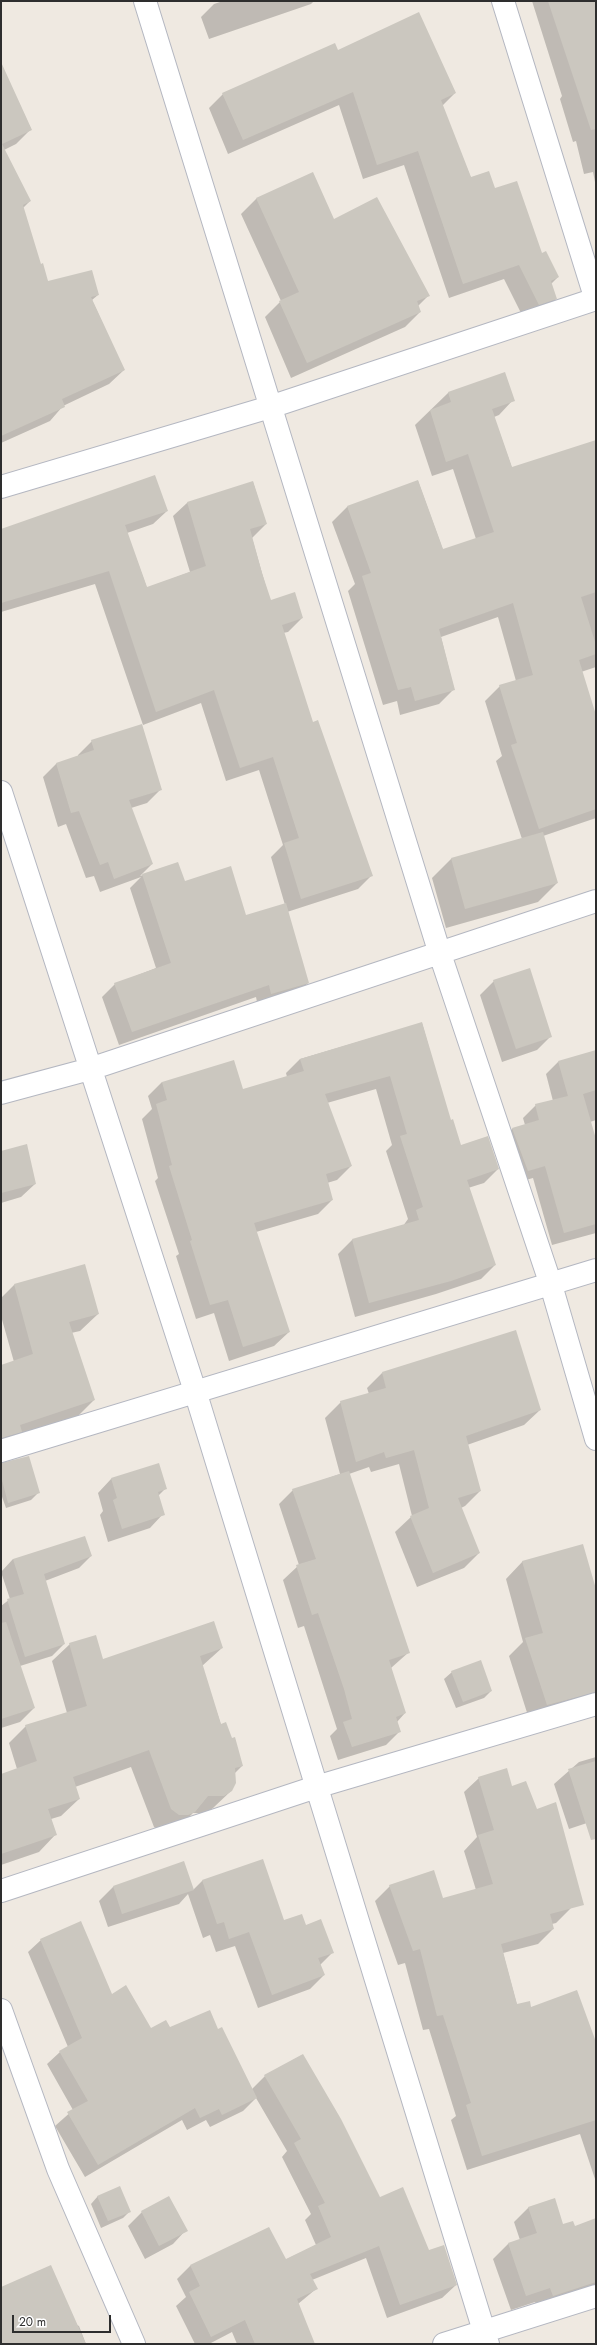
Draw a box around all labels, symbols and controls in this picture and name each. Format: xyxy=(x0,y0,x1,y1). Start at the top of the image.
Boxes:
scale bar xyxy=(14,2307,113,2333)
text: 20 m xyxy=(19,2313,46,2331)

